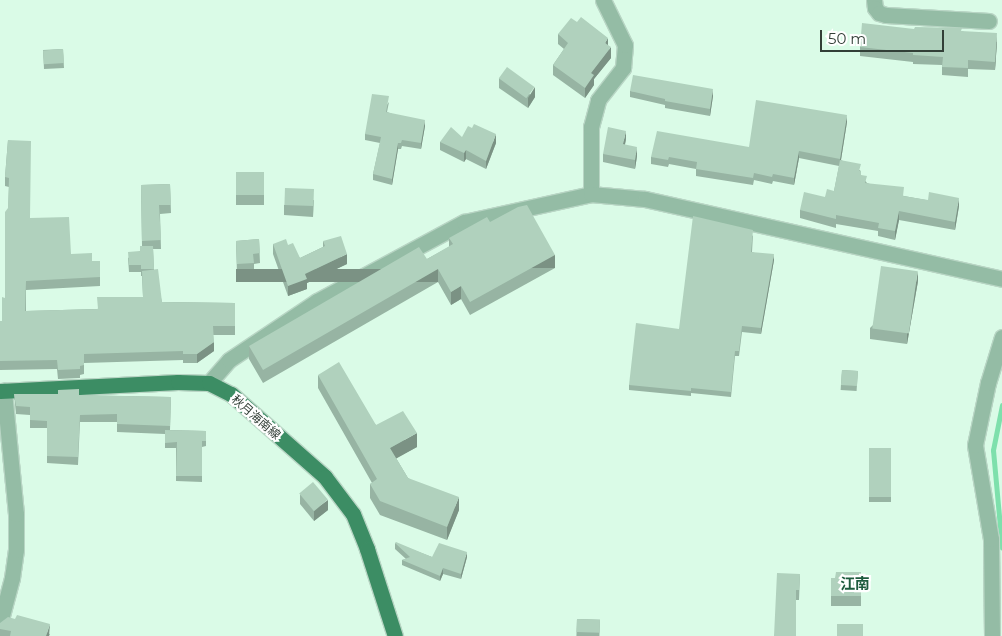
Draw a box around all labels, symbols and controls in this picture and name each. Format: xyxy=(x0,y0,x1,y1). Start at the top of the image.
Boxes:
scale bar xyxy=(822,20,946,52)
text: 50 m xyxy=(828,29,866,48)
street label: 秋月海南線 xyxy=(229,392,283,442)
district label: 江南 xyxy=(840,575,870,593)

